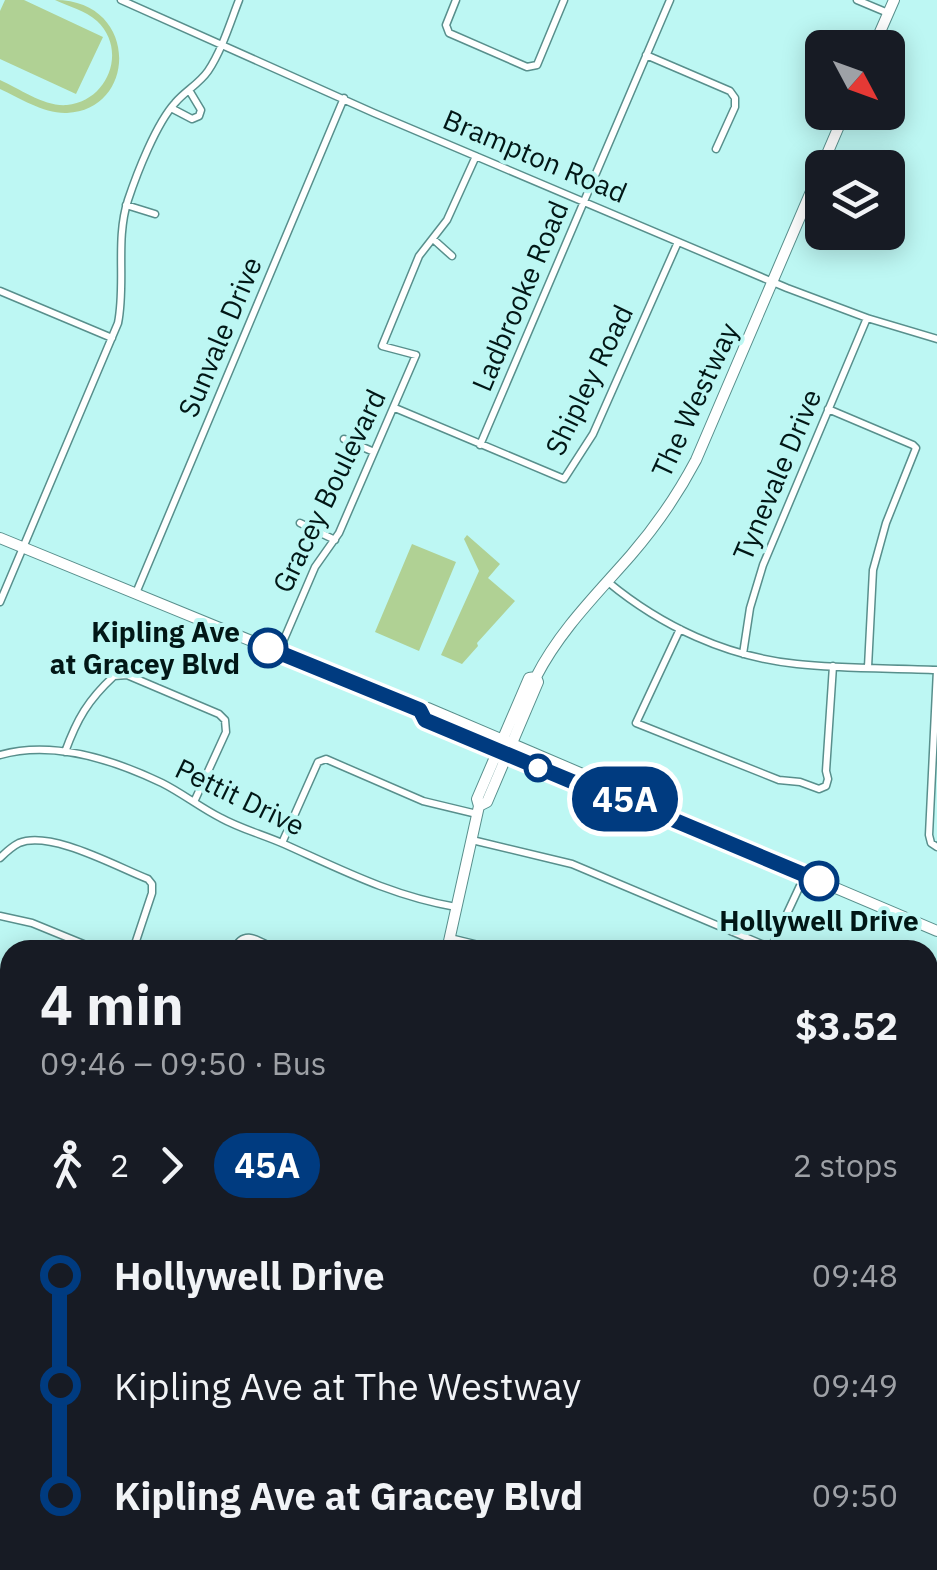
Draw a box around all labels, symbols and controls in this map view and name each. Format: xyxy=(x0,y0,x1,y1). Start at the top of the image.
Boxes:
north arrow xyxy=(805,30,905,130)
map controls xyxy=(805,30,905,250)
street label: Brampton Road xyxy=(438,100,633,211)
button: layers xyxy=(805,150,905,250)
street label: Ladbrooke Road xyxy=(463,195,576,397)
street label: Sunvale Drive xyxy=(169,251,270,423)
street label: Shipley Road xyxy=(536,298,641,461)
street label: The Westway xyxy=(642,316,747,483)
street label: Gracey Boulevard xyxy=(263,383,394,599)
street label: Tynevale Drive xyxy=(724,383,829,566)
place label: Kipling Ave at Gracey Blvd xyxy=(50,613,240,682)
marker: Kipling Ave at Gracey Blvd xyxy=(249,629,287,667)
street label: Pettit Drive xyxy=(169,749,311,844)
unlabelled marker xyxy=(525,755,551,781)
line badge: 45A xyxy=(568,766,682,832)
text: 45A xyxy=(592,776,658,822)
marker: Hollywell Drive xyxy=(800,862,838,900)
place label: Hollywell Drive xyxy=(719,902,919,939)
text: 4 min xyxy=(40,969,184,1040)
text: $3.52 xyxy=(795,1001,898,1050)
text: 09:46 – 09:50 · Bus xyxy=(40,1042,326,1084)
icon: walk xyxy=(40,1138,95,1193)
icon: forward xyxy=(144,1138,199,1193)
text: 45A xyxy=(234,1142,300,1188)
text: 2 xyxy=(110,1144,129,1186)
text: 2 stops xyxy=(793,1144,898,1186)
text: Hollywell Drive xyxy=(114,1251,385,1300)
text: 09:48 xyxy=(812,1254,898,1296)
text: Kipling Ave at The Westway xyxy=(114,1361,581,1410)
text: 09:49 xyxy=(812,1364,898,1406)
text: Kipling Ave at Gracey Blvd xyxy=(114,1471,583,1520)
text: 09:50 xyxy=(812,1474,898,1516)

